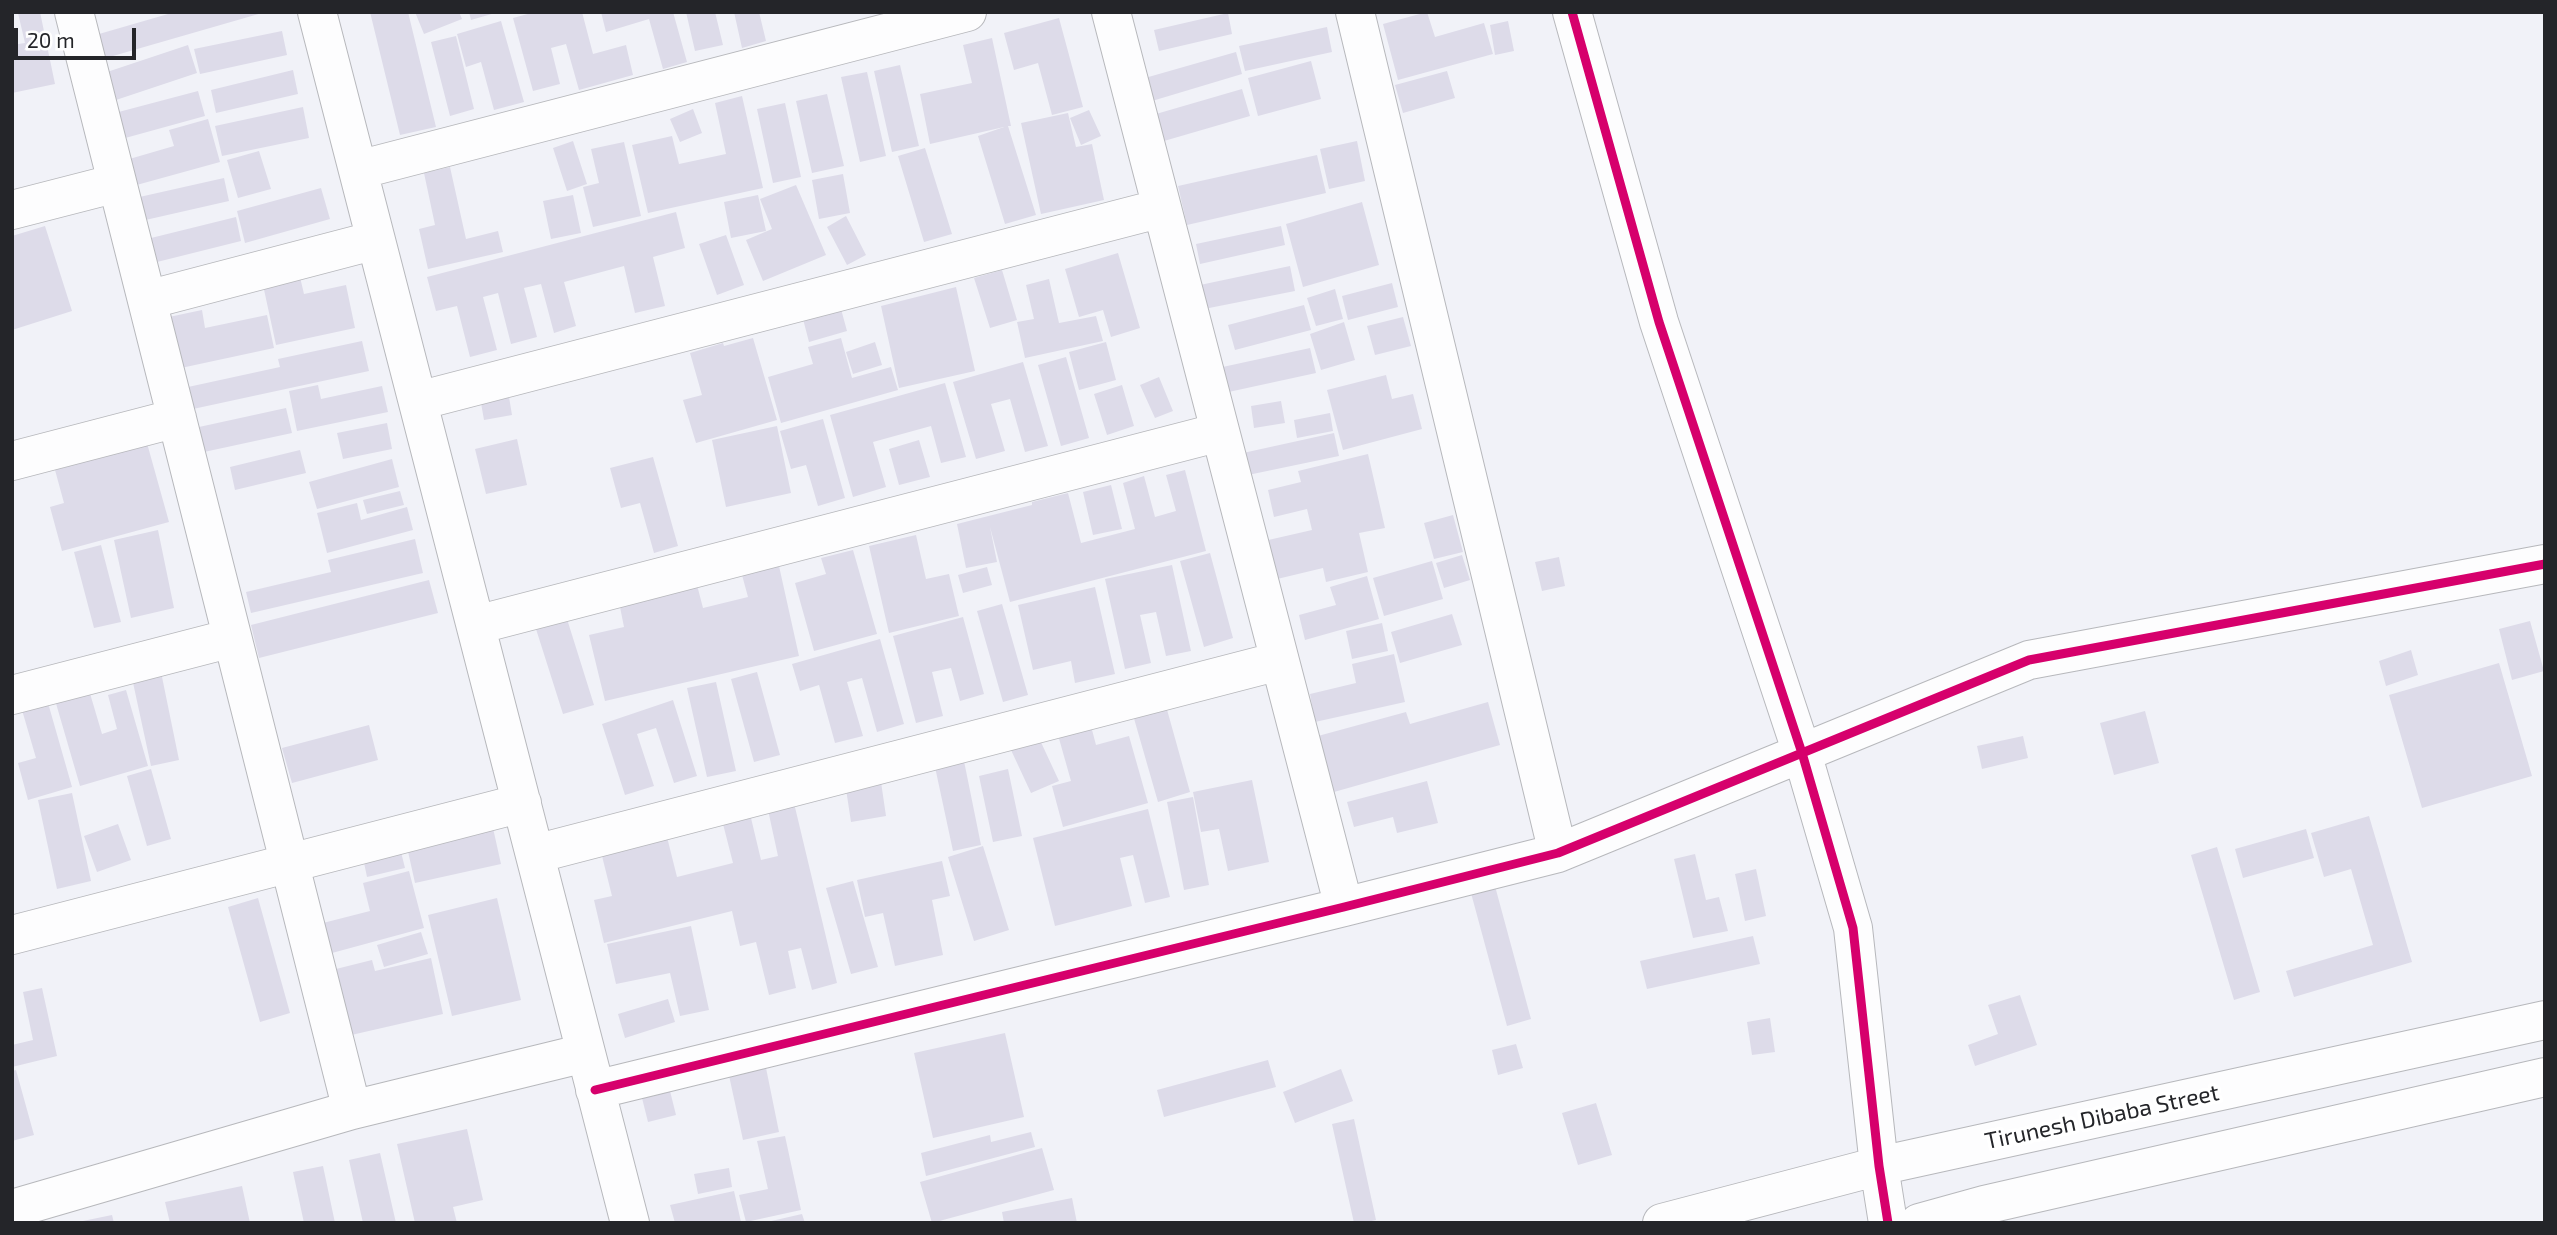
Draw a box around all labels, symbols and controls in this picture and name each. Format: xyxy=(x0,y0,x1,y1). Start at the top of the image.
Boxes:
scale bar xyxy=(18,14,140,58)
text: 20 m xyxy=(27,27,75,52)
street label: Tirunesh Dibaba Street xyxy=(1982,1079,2222,1155)

